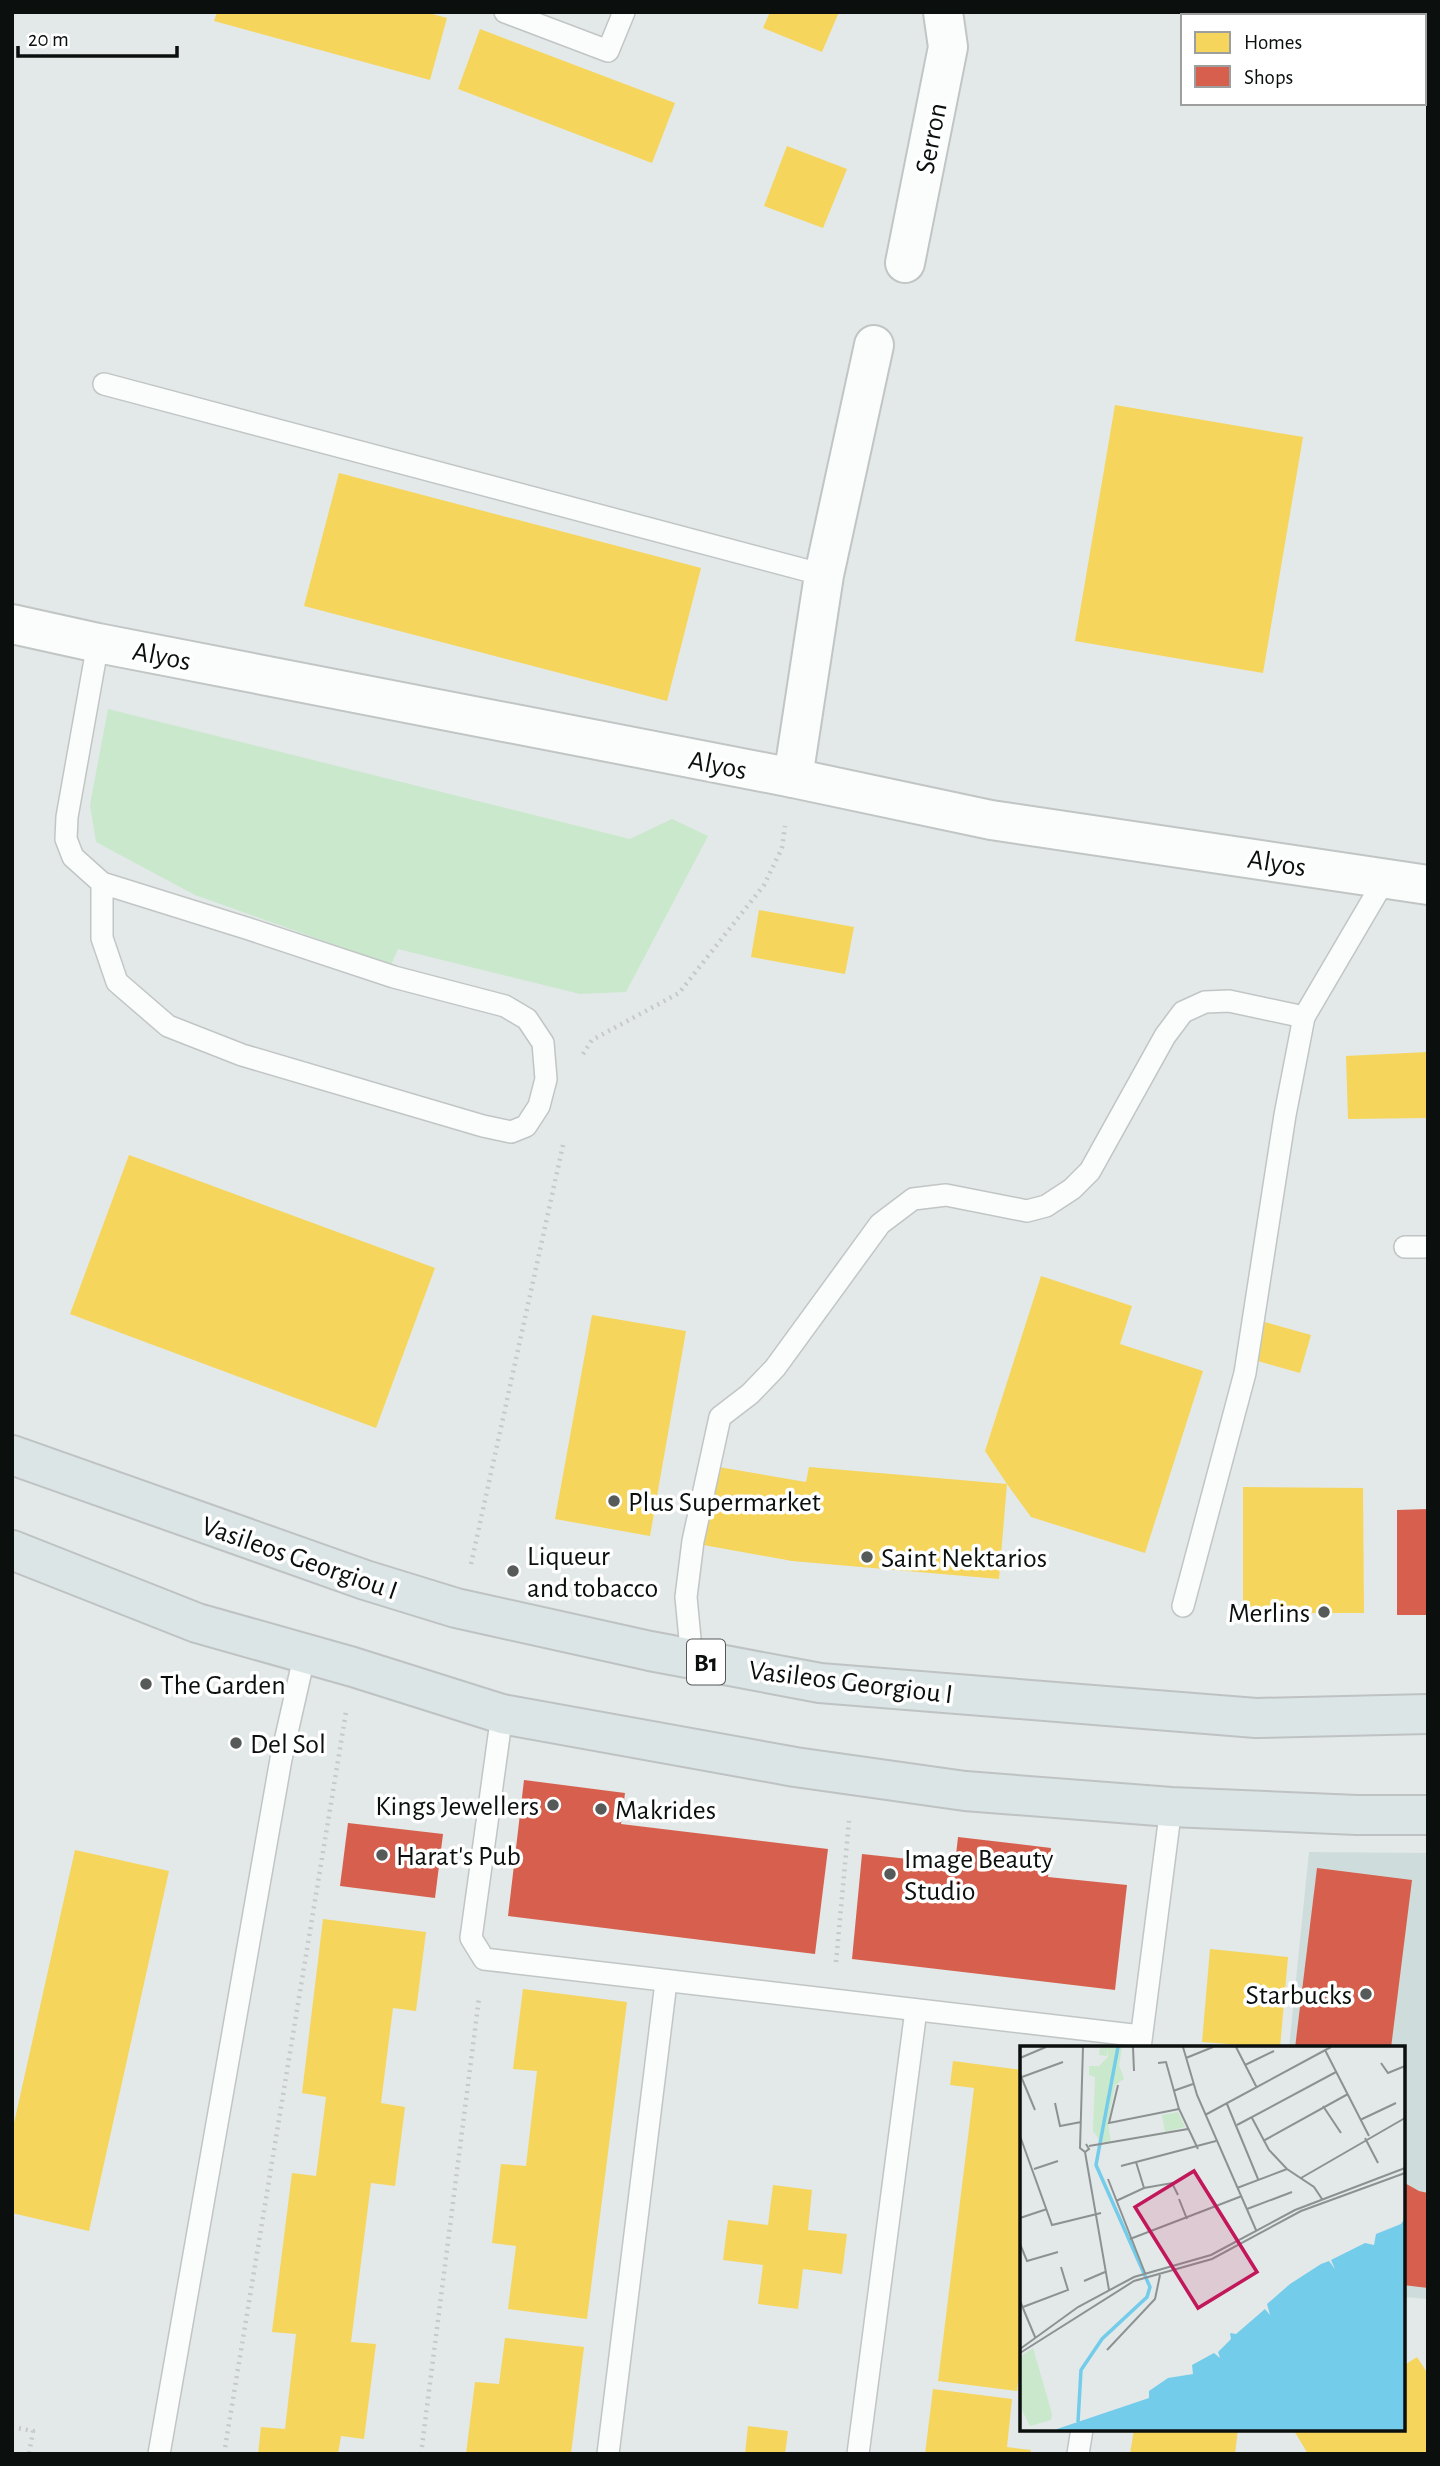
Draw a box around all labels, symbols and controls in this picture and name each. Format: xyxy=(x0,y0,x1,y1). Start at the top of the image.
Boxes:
scale bar xyxy=(18,14,177,58)
legend xyxy=(1181,14,1426,105)
text: 20 m xyxy=(28,29,69,50)
text: Homes xyxy=(1244,32,1302,53)
text: Shops xyxy=(1244,67,1293,88)
street label: Serron xyxy=(911,101,953,176)
street label: Alyos xyxy=(130,638,193,676)
street label: Alyos xyxy=(686,747,749,785)
street label: Alyos xyxy=(1245,846,1308,882)
place label: Plus Supermarket xyxy=(628,1489,821,1517)
marker: Plus Supermarket xyxy=(606,1493,622,1509)
street label: Vasileos Georgiou I xyxy=(198,1512,401,1606)
place label: Liqueur and tobacco xyxy=(527,1543,658,1603)
place label: Saint Nektarios xyxy=(881,1545,1047,1573)
marker: Saint Nektarios xyxy=(859,1549,875,1565)
marker: Liqueur and tobacco xyxy=(505,1563,521,1579)
place label: Merlins xyxy=(1228,1600,1310,1628)
marker: Merlins xyxy=(1316,1604,1332,1620)
road number: B1 xyxy=(687,1639,725,1684)
street label: Vasileos Georgiou I xyxy=(747,1657,954,1709)
place label: The Garden xyxy=(160,1672,286,1700)
marker: The Garden xyxy=(138,1676,154,1692)
place label: Del Sol xyxy=(250,1731,326,1759)
marker: Del Sol xyxy=(228,1735,244,1751)
place label: Kings Jewellers xyxy=(375,1793,539,1821)
marker: Kings Jewellers xyxy=(545,1797,561,1813)
place label: Makrides xyxy=(615,1797,716,1825)
marker: Makrides xyxy=(593,1801,609,1817)
place label: Harat's Pub xyxy=(396,1843,521,1871)
place label: Image Beauty Studio xyxy=(904,1846,1054,1906)
marker: Harat's Pub xyxy=(374,1847,390,1863)
marker: Image Beauty Studio xyxy=(882,1866,898,1882)
place label: Starbucks xyxy=(1246,1982,1352,2010)
marker: Starbucks xyxy=(1358,1986,1374,2002)
inset map xyxy=(1020,2046,1405,2431)

